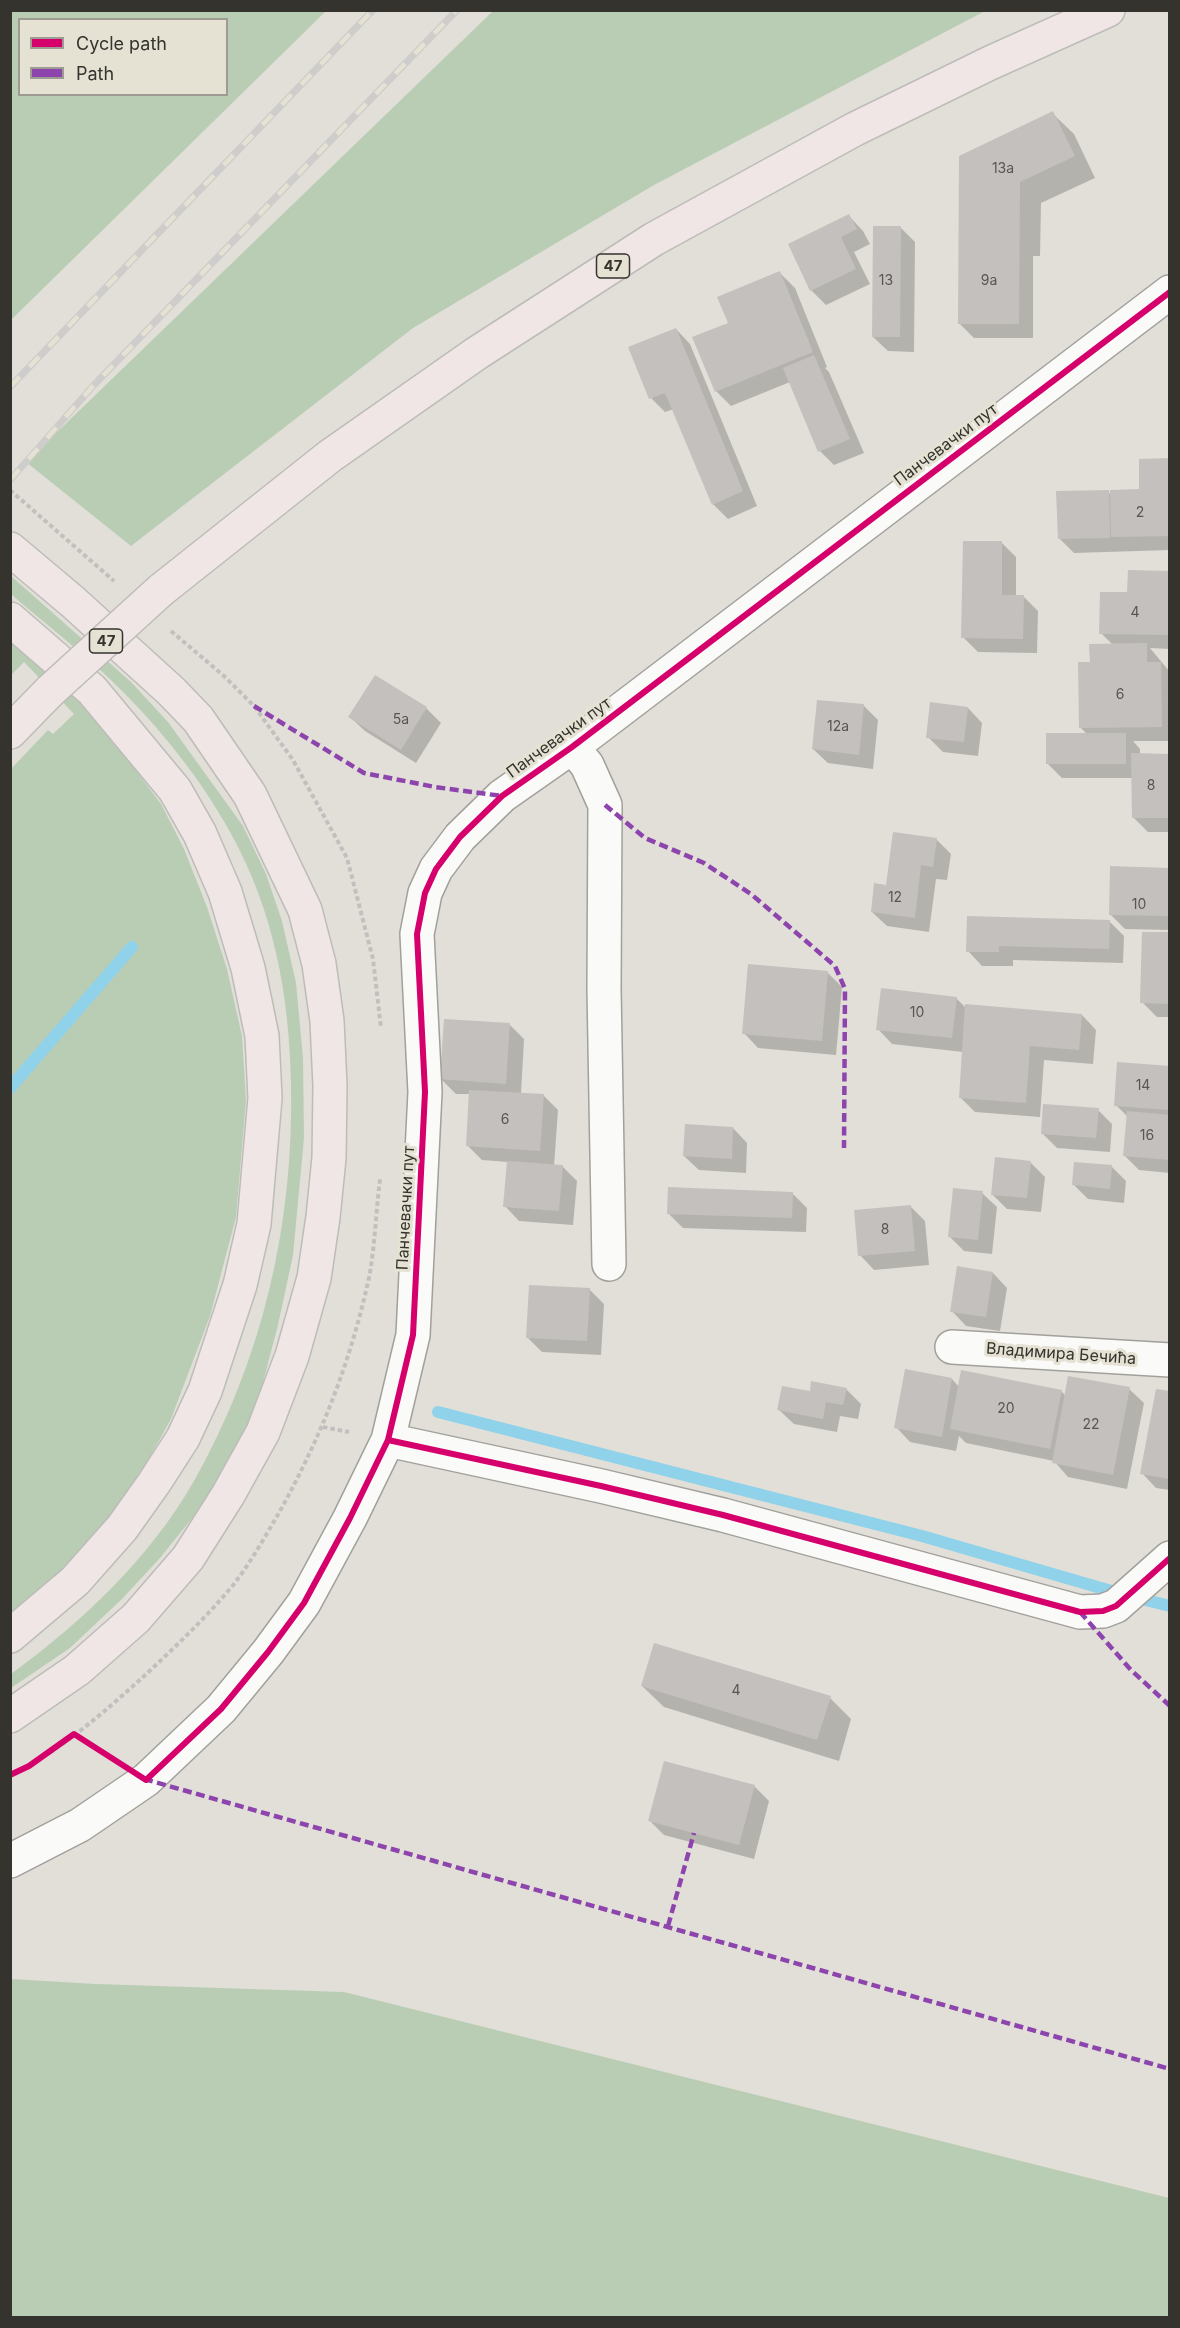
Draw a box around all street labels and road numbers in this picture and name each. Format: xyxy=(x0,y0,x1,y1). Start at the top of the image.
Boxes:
road number: 47 xyxy=(596,254,630,278)
street label: Панчевачки пут xyxy=(890,400,1002,490)
road number: 47 xyxy=(90,629,122,653)
street label: Панчевачки пут xyxy=(503,694,615,782)
street label: Панчевачки пут xyxy=(393,1145,419,1271)
street label: Владимира Бечића xyxy=(985,1339,1137,1369)

